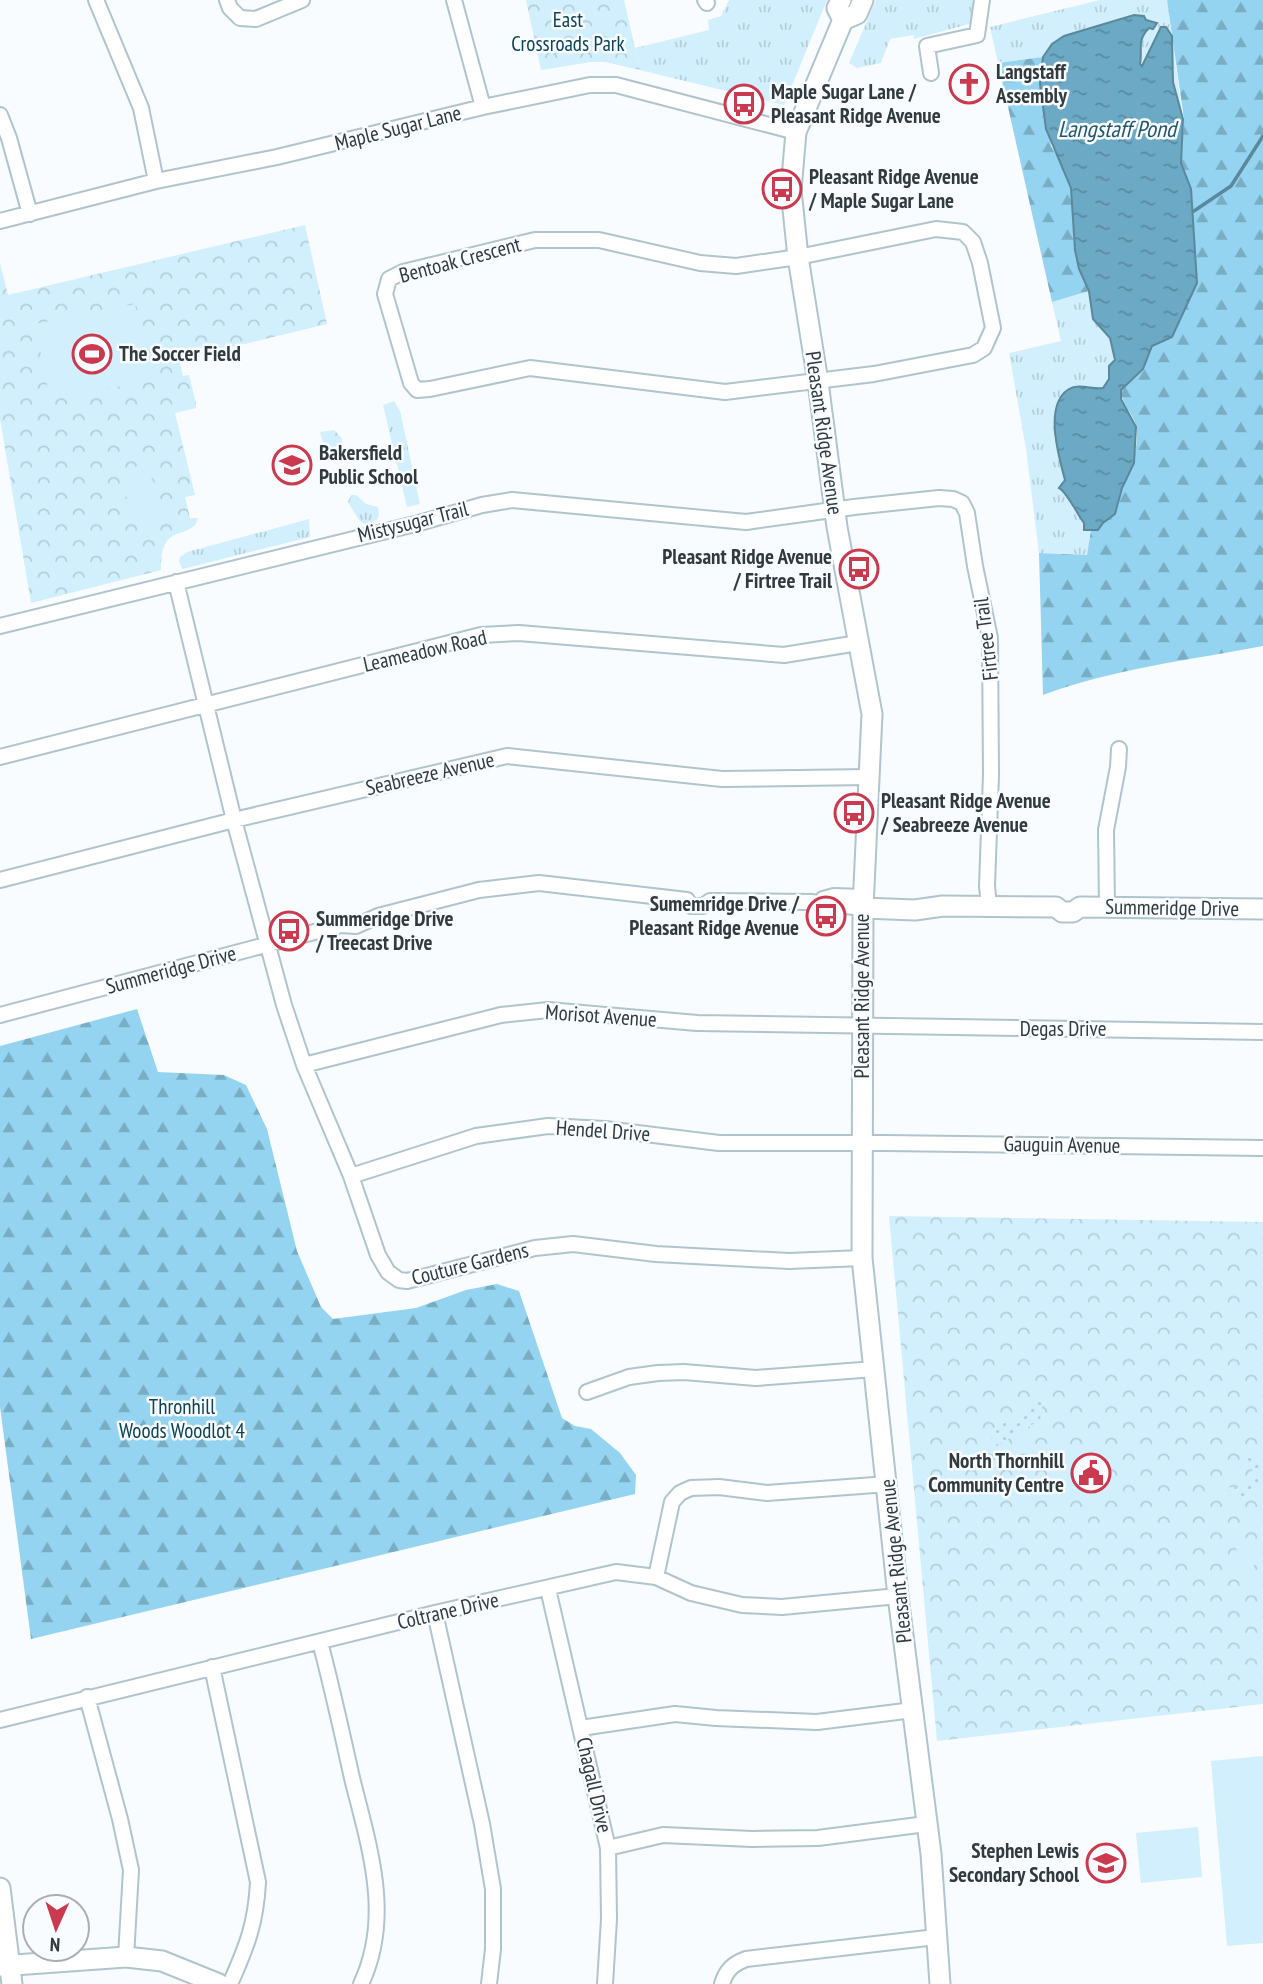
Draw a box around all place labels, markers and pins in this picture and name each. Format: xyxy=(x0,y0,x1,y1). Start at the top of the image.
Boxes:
place label: Langstaff Assembly xyxy=(995,58,1068,109)
church icon: Langstaff Assembly xyxy=(948,63,990,105)
place label: Maple Sugar Lane / Pleasant Ridge Avenue xyxy=(771,78,941,129)
bus stop icon: Maple Sugar Lane / Pleasant Ridge Avenue xyxy=(723,83,765,125)
place label: Pleasant Ridge Avenue / Maple Sugar Lane xyxy=(808,163,979,214)
bus stop icon: Pleasant Ridge Avenue / Maple Sugar Lane xyxy=(761,168,803,210)
sports icon: The Soccer Field xyxy=(71,333,113,375)
place label: The Soccer Field xyxy=(119,340,241,367)
place label: Bakersfield Public School xyxy=(319,439,419,490)
school or university icon: Bakersfield Public School xyxy=(271,444,313,486)
place label: Pleasant Ridge Avenue / Firtree Trail xyxy=(662,543,833,594)
bus stop icon: Pleasant Ridge Avenue / Firtree Trail xyxy=(838,548,880,590)
place label: Pleasant Ridge Avenue / Seabreeze Avenue xyxy=(880,787,1051,838)
bus stop icon: Pleasant Ridge Avenue / Seabreeze Avenue xyxy=(833,792,875,834)
place label: Sumemridge Drive / Pleasant Ridge Avenue xyxy=(629,890,800,941)
bus stop icon: Sumemridge Drive / Pleasant Ridge Avenue xyxy=(805,895,847,937)
place label: Summeridge Drive / Treecast Drive xyxy=(315,905,454,956)
bus stop icon: Summeridge Drive / Treecast Drive xyxy=(268,910,310,952)
place label: North Thornhill Community Centre xyxy=(928,1447,1065,1498)
public building icon: North Thornhill Community Centre xyxy=(1070,1452,1112,1494)
place label: Stephen Lewis Secondary School xyxy=(949,1837,1080,1888)
school or university icon: Stephen Lewis Secondary School xyxy=(1085,1842,1127,1884)

